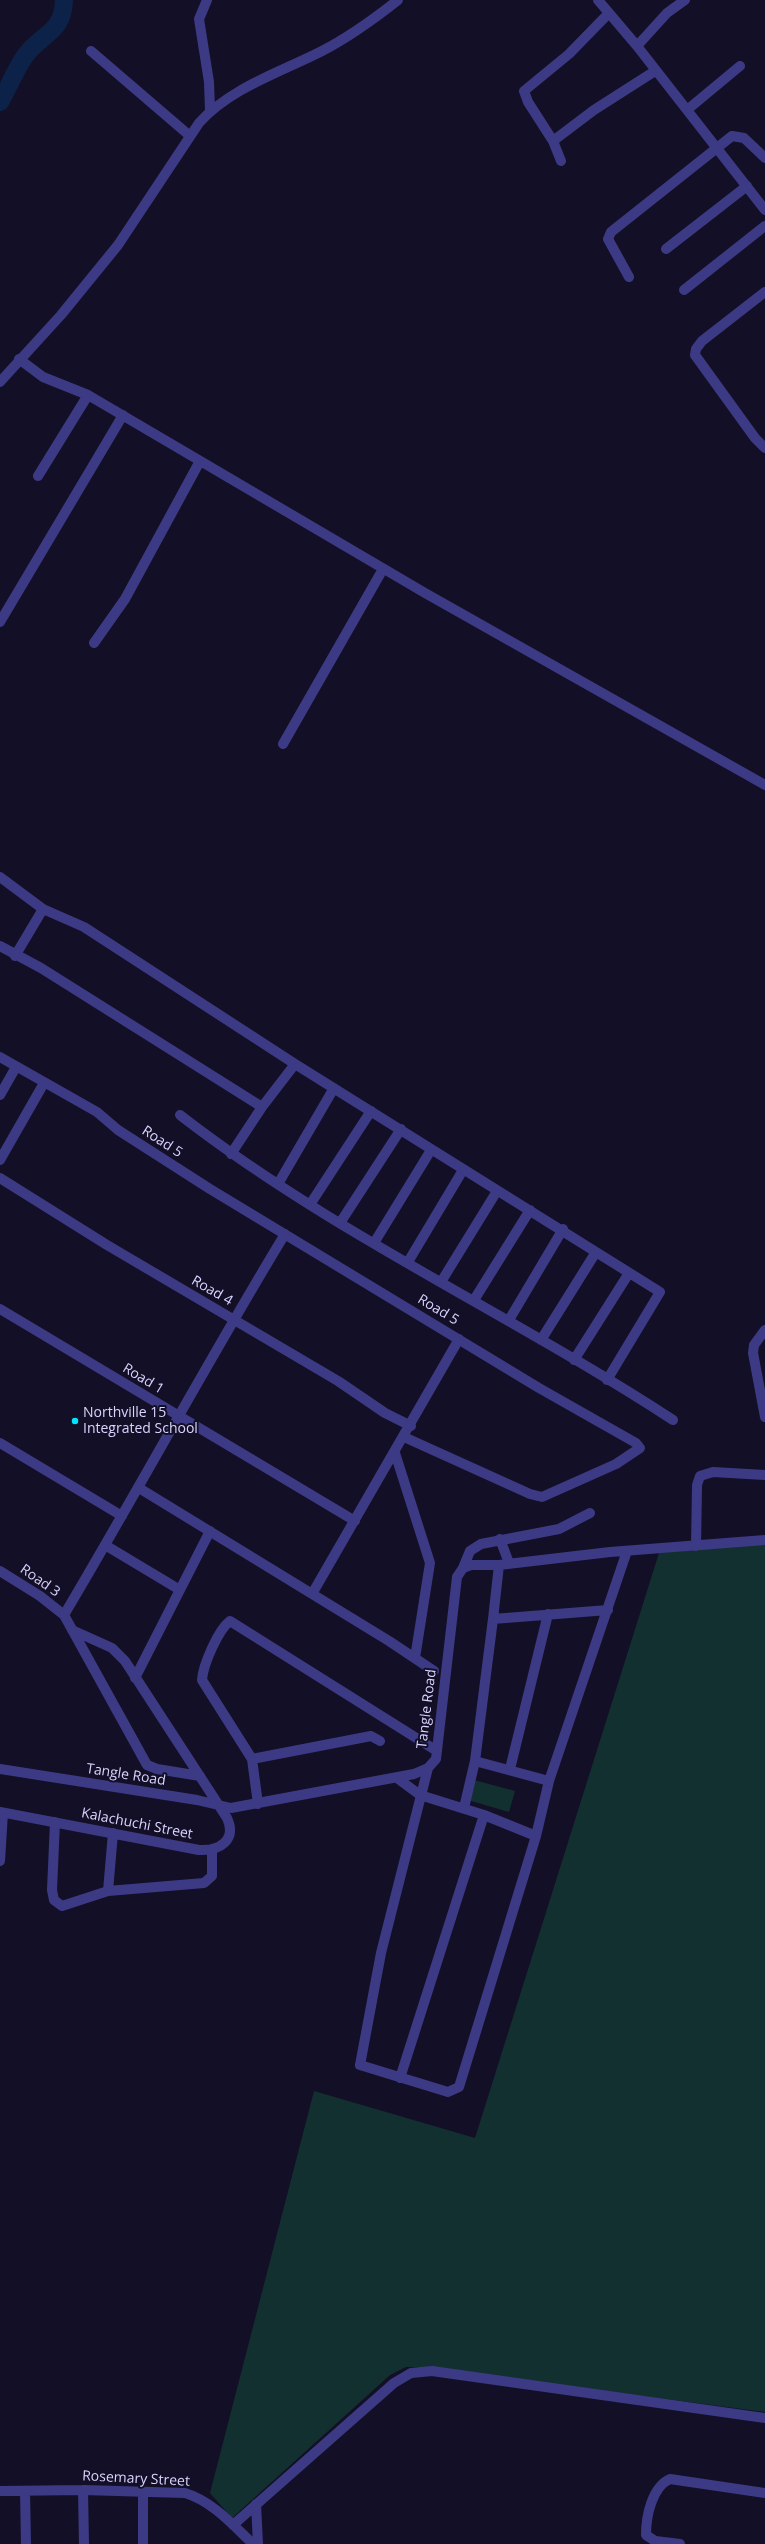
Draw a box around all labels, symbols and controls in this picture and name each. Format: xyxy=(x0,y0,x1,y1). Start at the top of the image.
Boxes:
street label: Road 5 xyxy=(139,1123,185,1161)
street label: Road 4 xyxy=(188,1272,236,1310)
street label: Road 5 xyxy=(414,1291,462,1329)
street label: Road 1 xyxy=(119,1360,167,1398)
place label: Northville 15 Integrated School xyxy=(83,1405,198,1438)
marker: Northville 15 Integrated School xyxy=(70,1416,80,1426)
street label: Road 3 xyxy=(17,1561,63,1601)
street label: Tangle Road xyxy=(414,1668,440,1750)
street label: Tangle Road xyxy=(85,1760,167,1790)
street label: Kalachuchi Street xyxy=(80,1805,194,1843)
street label: Rosemary Street xyxy=(82,2468,190,2490)

